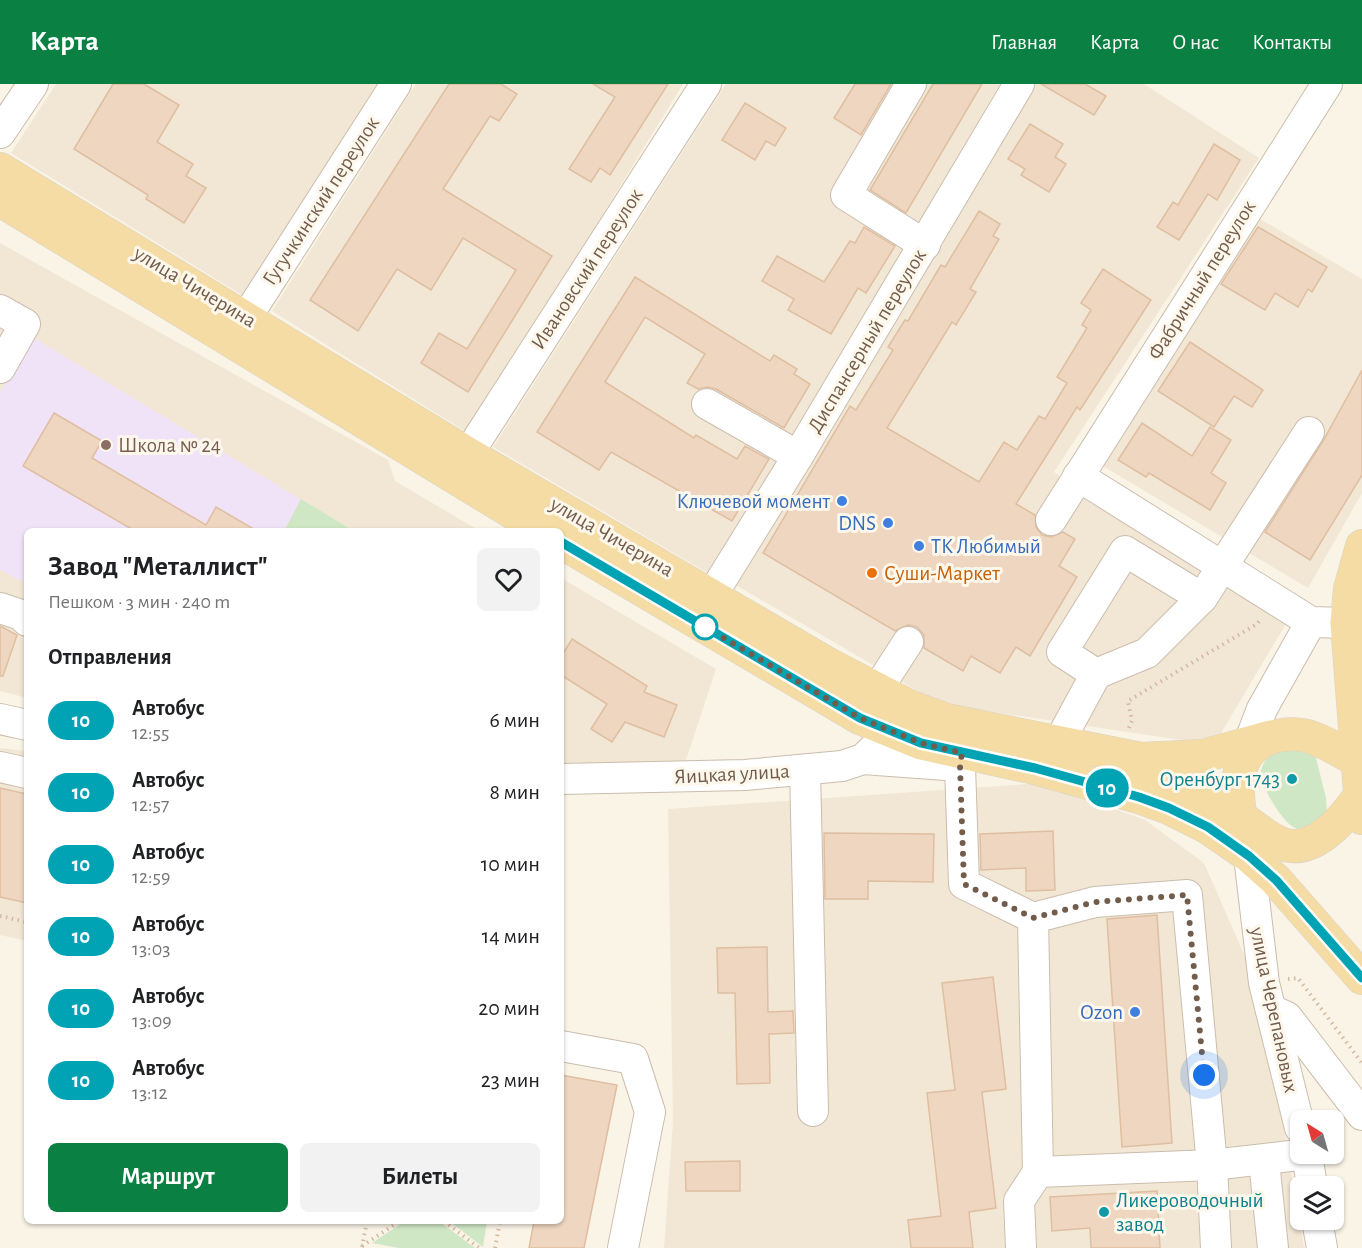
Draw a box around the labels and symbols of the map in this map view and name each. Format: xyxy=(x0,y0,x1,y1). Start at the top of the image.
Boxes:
street label: Гугучкинский переулок xyxy=(259,113,383,289)
street label: Ивановский переулок xyxy=(527,185,647,353)
street label: Фабричный переулок xyxy=(1144,196,1260,363)
street label: улица Чичерина xyxy=(129,242,260,332)
street label: Диспансерный переулок xyxy=(804,245,930,436)
place label: Школа № 24 xyxy=(118,435,221,456)
marker: Школа № 24 xyxy=(99,438,113,452)
place label: Ключевой момент xyxy=(676,491,830,512)
street label: улица Чичерина xyxy=(546,493,677,581)
marker: Ключевой момент xyxy=(835,494,849,508)
place label: DNS xyxy=(838,513,876,534)
marker: DNS xyxy=(881,516,895,530)
place label: ТК Любимый xyxy=(931,536,1041,557)
marker: ТК Любимый xyxy=(912,539,926,553)
place label: Суши-Маркет xyxy=(884,563,1000,584)
marker: Суши-Маркет xyxy=(865,566,879,580)
unlabelled marker xyxy=(692,614,718,640)
street label: Яицкая улица xyxy=(674,760,791,788)
line badge: 10 xyxy=(1080,768,1134,808)
place label: Оренбург 1743 xyxy=(1160,769,1280,790)
marker: Оренбург 1743 xyxy=(1285,772,1299,786)
street label: улица Черепановых xyxy=(1246,924,1302,1095)
place label: Ozon xyxy=(1080,1002,1123,1023)
marker: Ozon xyxy=(1128,1005,1142,1019)
your location xyxy=(1189,1060,1219,1090)
north arrow xyxy=(1290,1110,1344,1164)
place label: Ликероводочный завод xyxy=(1116,1190,1264,1235)
marker: Ликероводочный завод xyxy=(1097,1205,1111,1219)

